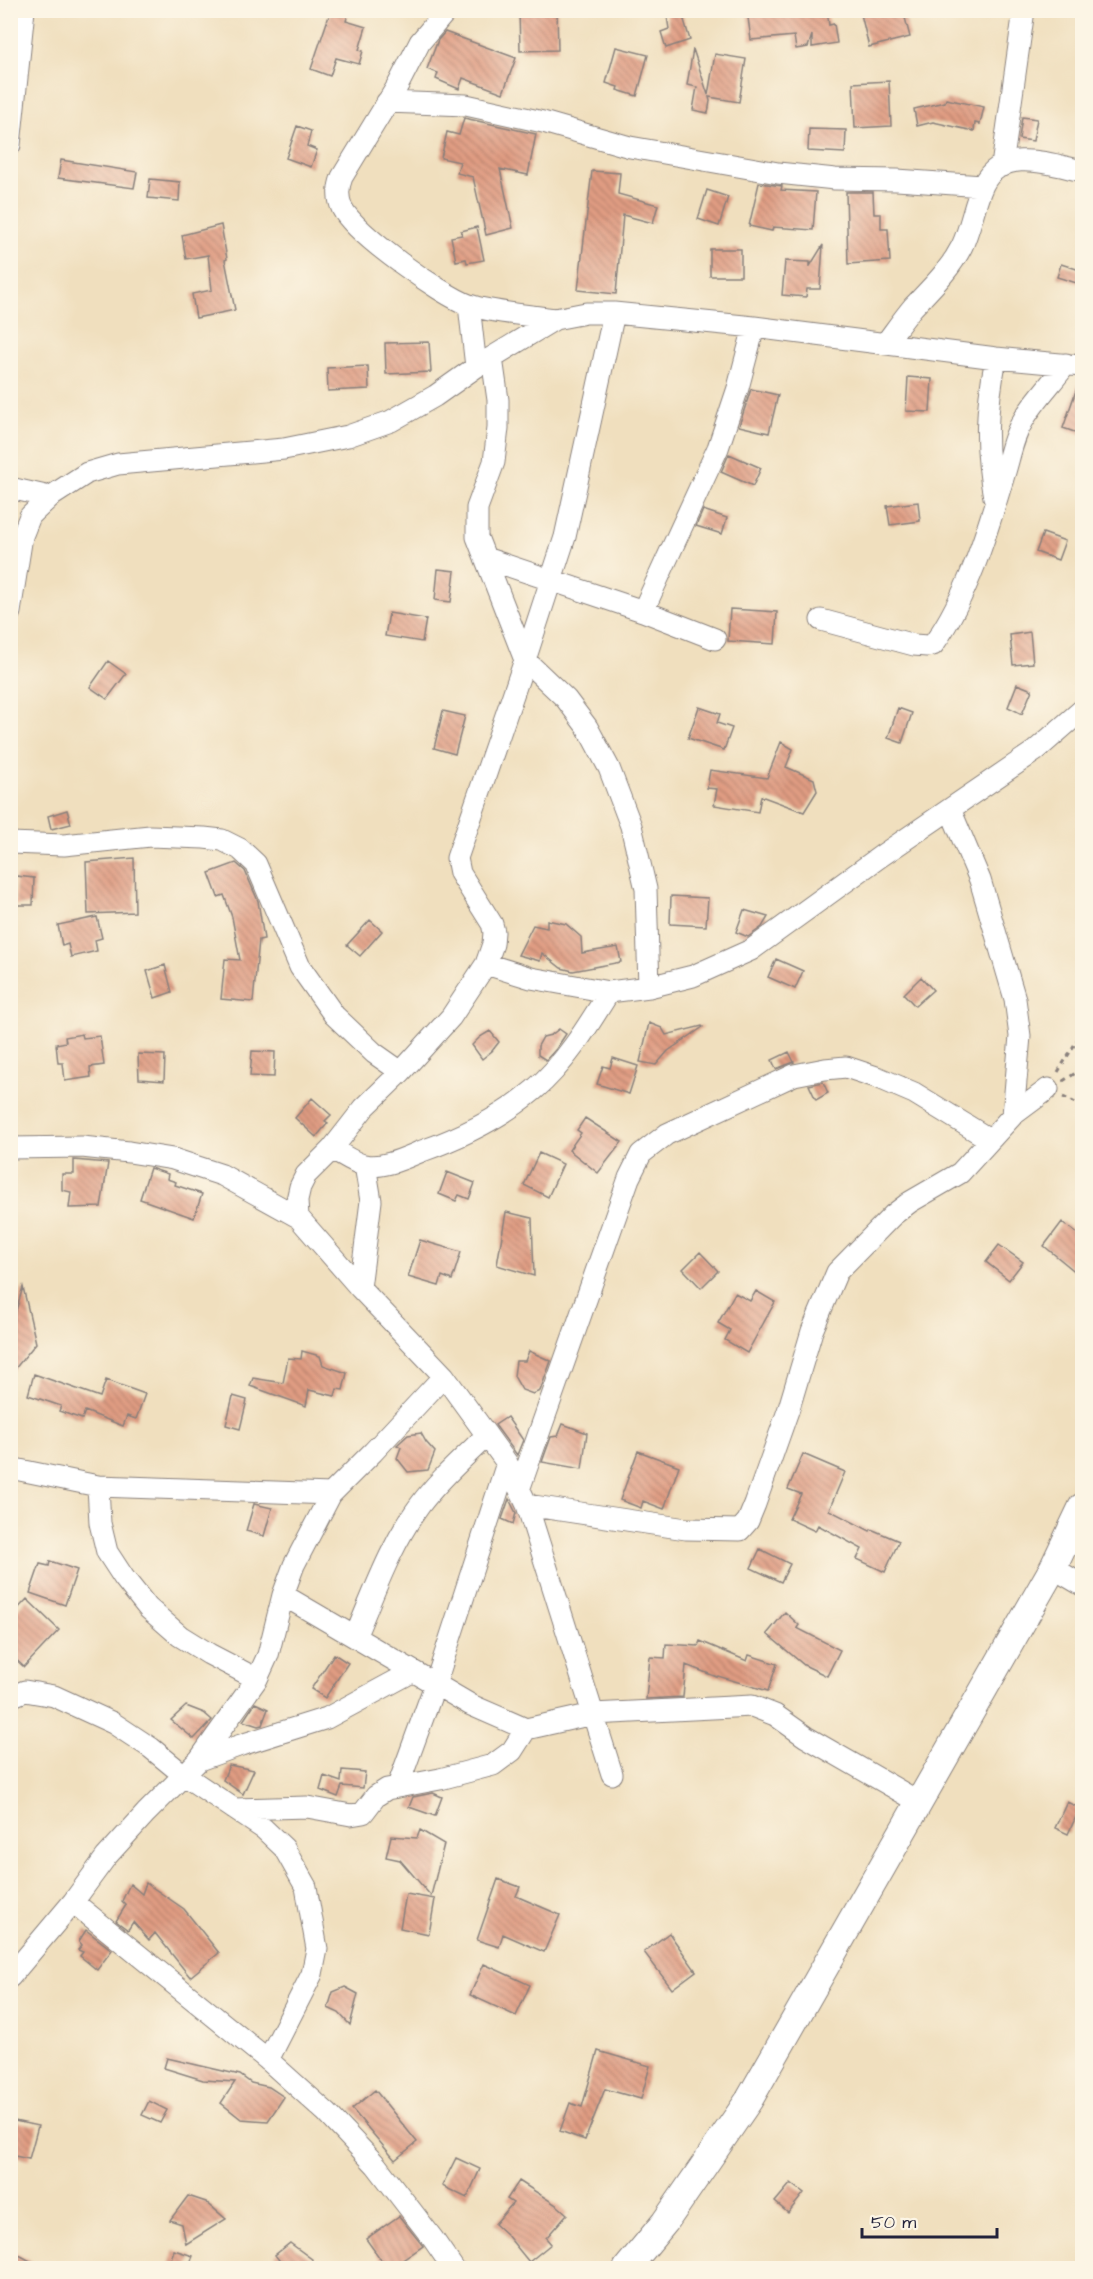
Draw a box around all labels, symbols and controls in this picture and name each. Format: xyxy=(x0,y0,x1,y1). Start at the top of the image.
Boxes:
scale bar xyxy=(862,2201,997,2239)
text: 50 m xyxy=(871,2210,916,2235)

